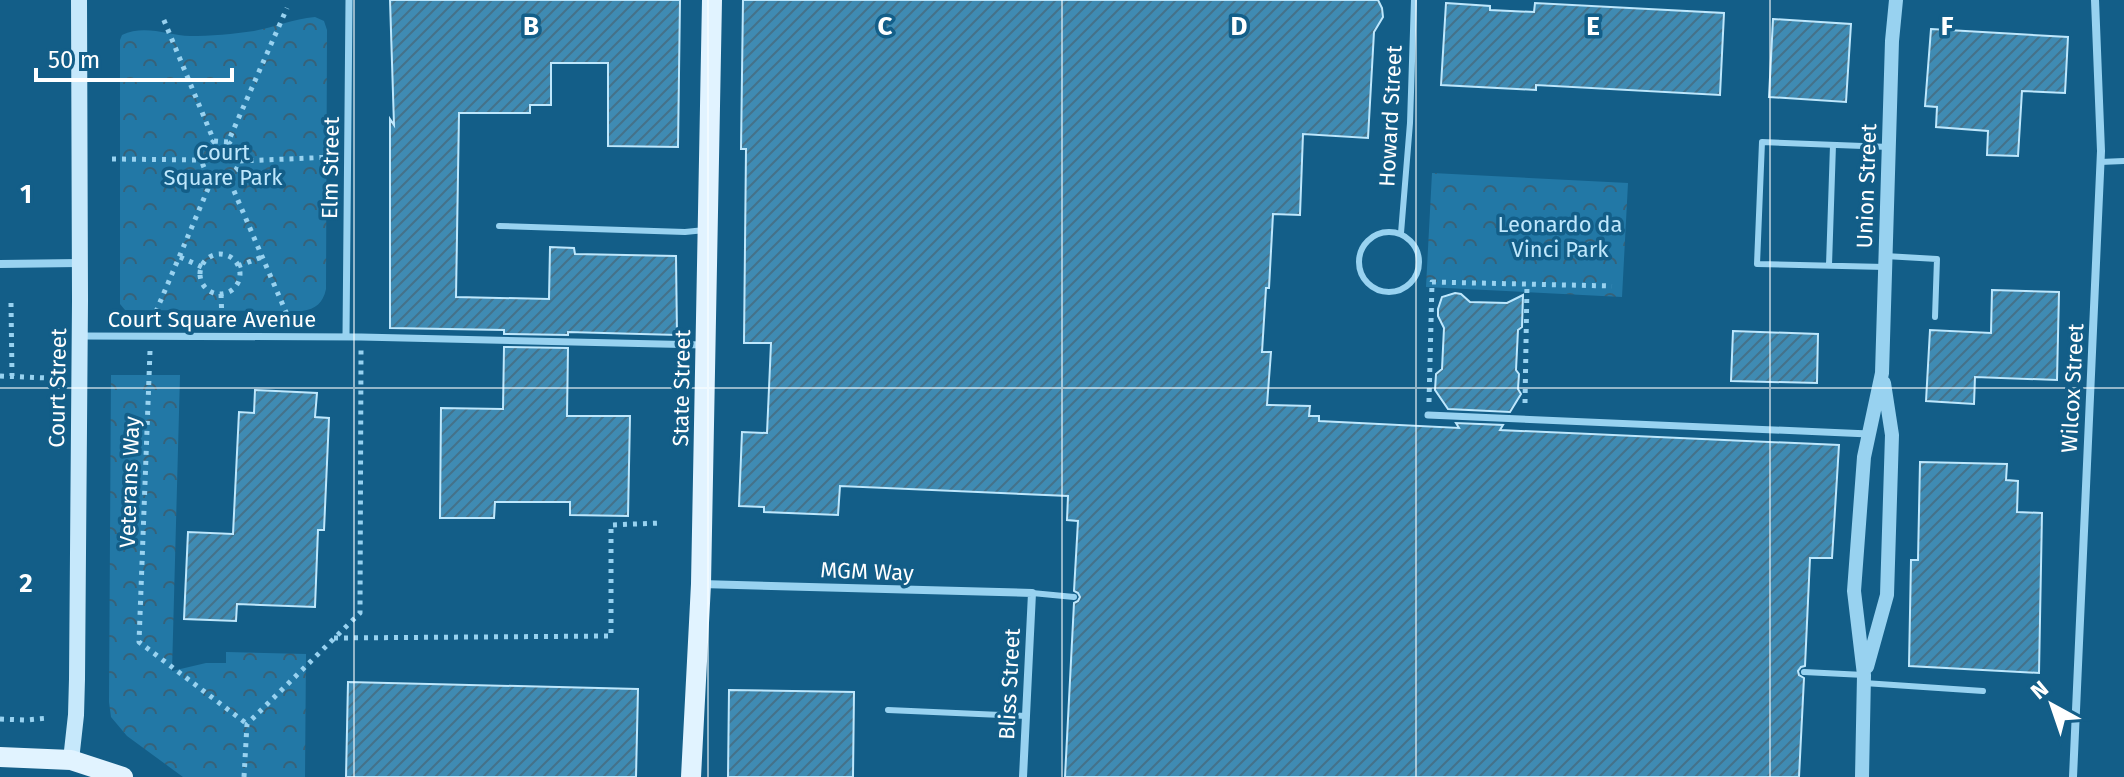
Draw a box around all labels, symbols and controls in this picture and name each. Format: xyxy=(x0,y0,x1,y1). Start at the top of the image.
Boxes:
text: B xyxy=(523,11,539,42)
text: C xyxy=(878,11,893,42)
text: D xyxy=(1231,11,1248,42)
text: E xyxy=(1586,11,1600,42)
text: F xyxy=(1941,11,1954,42)
scale bar xyxy=(36,32,232,82)
street label: Howard Street xyxy=(1373,44,1408,188)
text: 50 m xyxy=(48,46,100,74)
street label: Elm Street xyxy=(316,117,345,219)
street label: Union Street xyxy=(1851,123,1882,249)
park label: Court Square Park xyxy=(164,139,283,191)
text: 1 xyxy=(20,179,32,210)
park label: Leonardo da Vinci Park xyxy=(1498,211,1622,263)
street label: Court Square Avenue xyxy=(108,306,316,333)
street label: Wilcox Street xyxy=(2056,323,2089,453)
street label: Court Street xyxy=(43,328,72,448)
street label: State Street xyxy=(667,329,696,447)
street label: Veterans Way xyxy=(114,415,145,548)
street label: MGM Way xyxy=(820,556,914,587)
text: 2 xyxy=(19,568,33,599)
street label: Bliss Street xyxy=(993,627,1026,741)
north arrow xyxy=(2012,665,2092,745)
text: N xyxy=(2025,675,2054,705)

